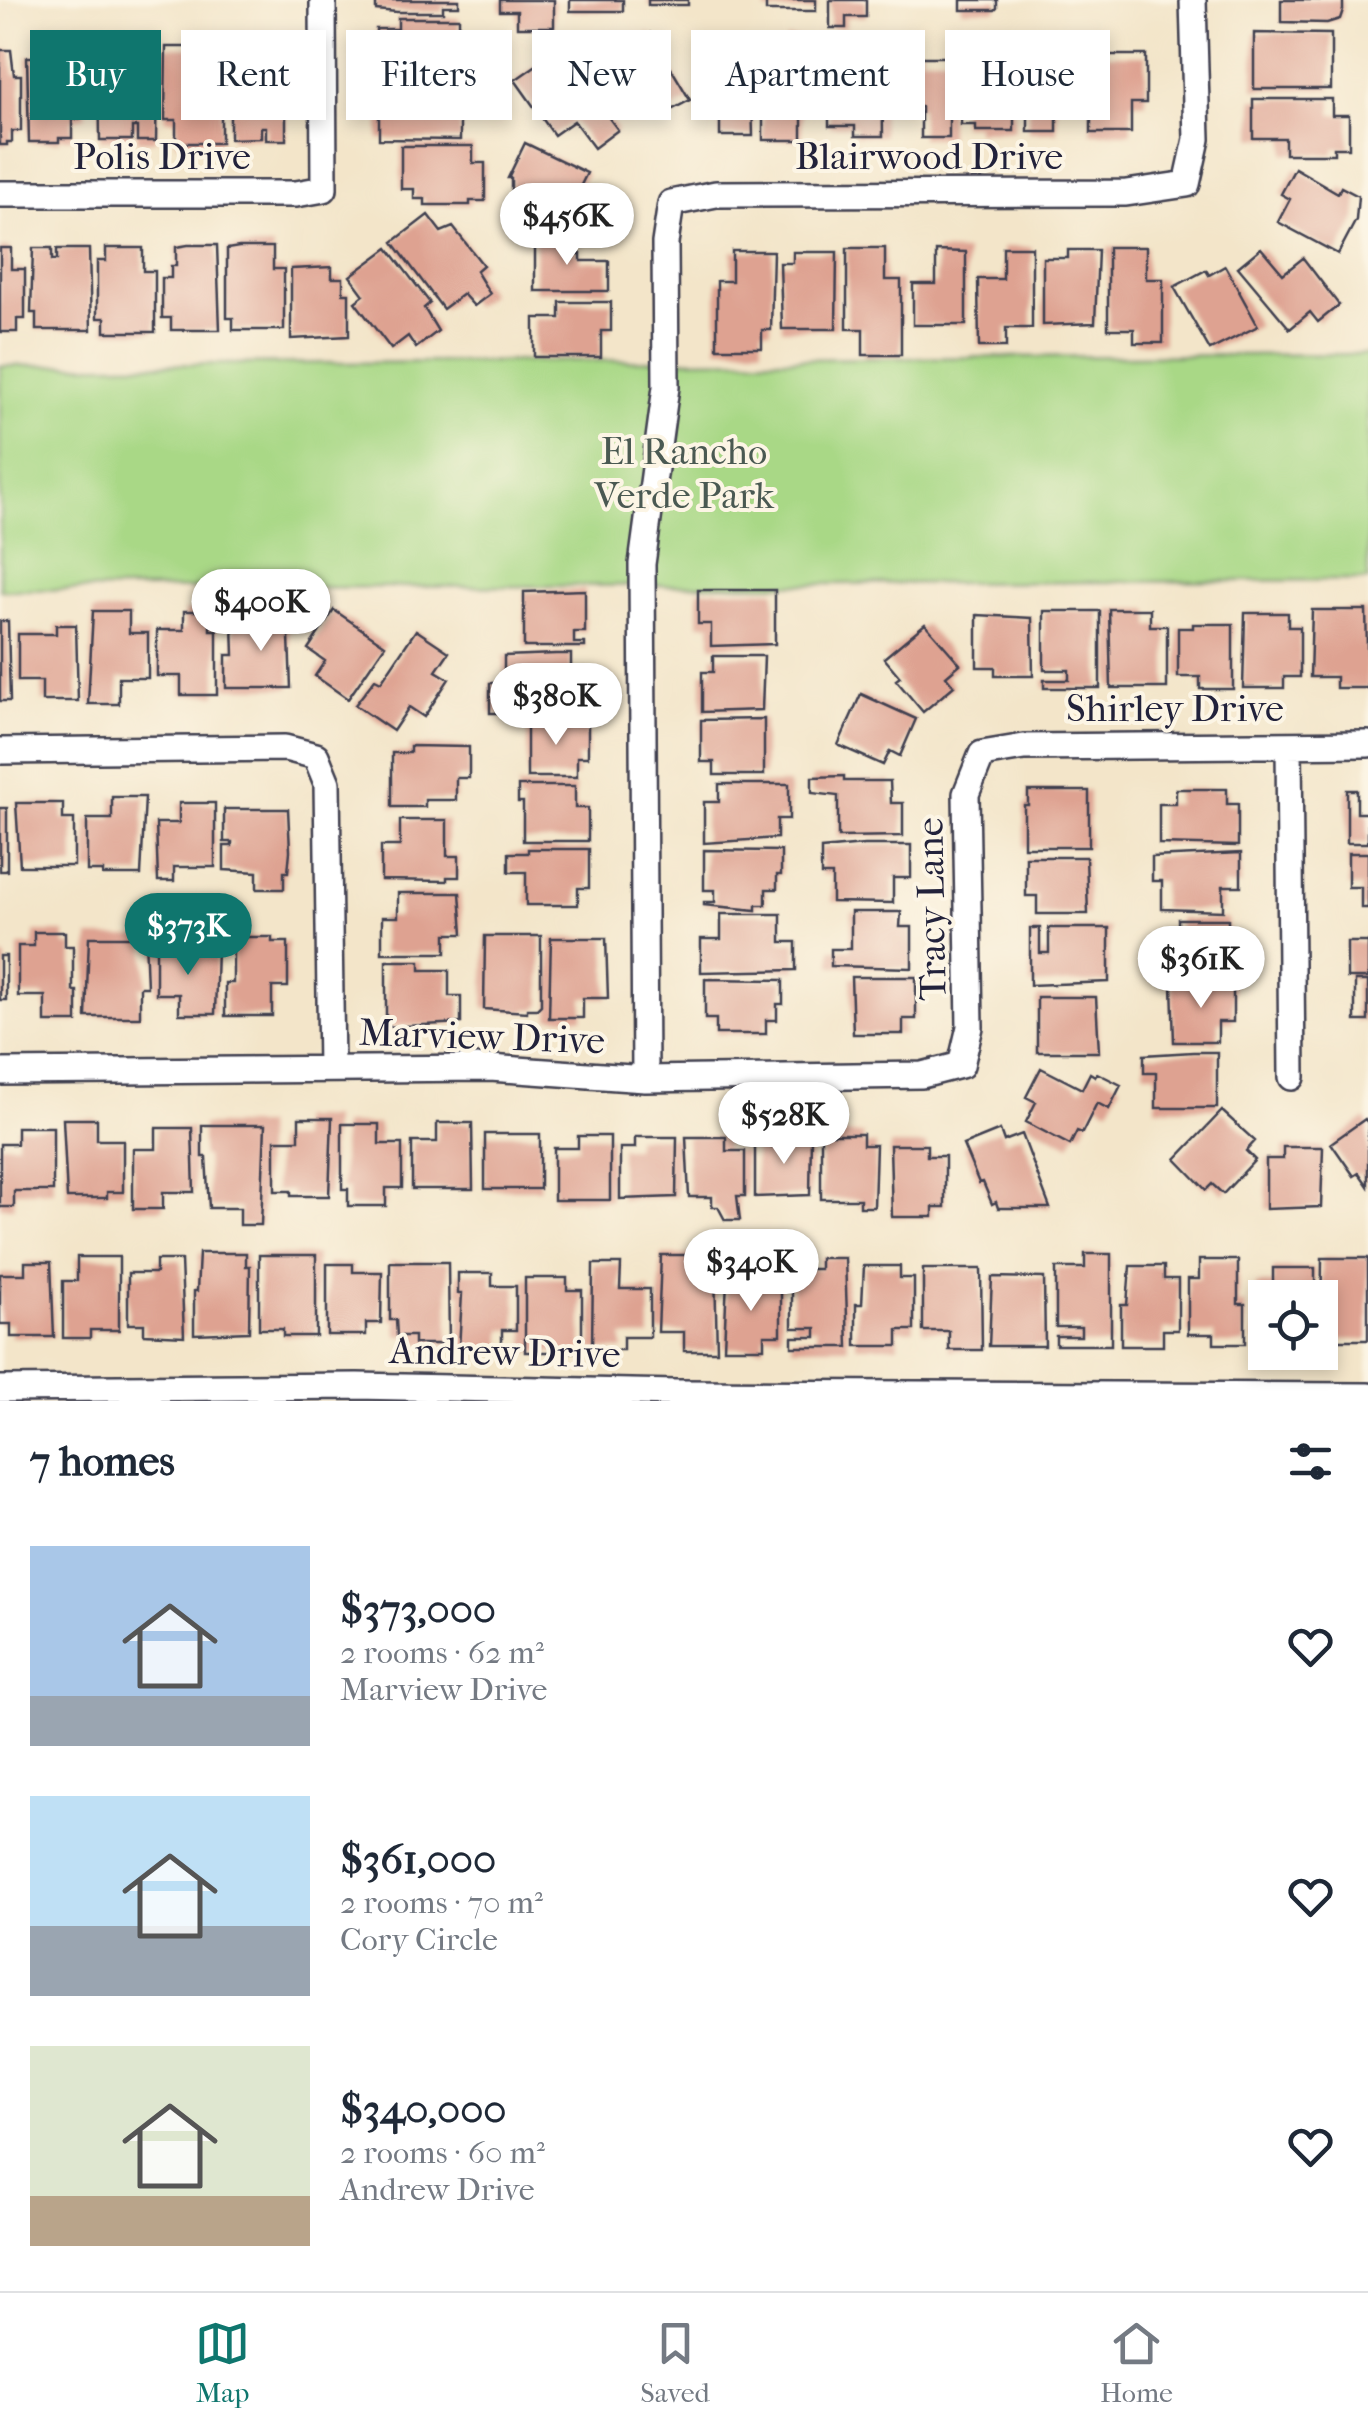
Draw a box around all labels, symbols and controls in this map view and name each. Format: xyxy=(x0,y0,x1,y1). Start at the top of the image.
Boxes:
chip: Buy xyxy=(30,30,161,120)
chip: Rent xyxy=(181,30,326,120)
chip: Filters xyxy=(346,30,512,120)
chip: New xyxy=(532,30,671,120)
chip: Apartment xyxy=(691,30,925,120)
chip: House xyxy=(945,30,1110,120)
street label: Polis Drive xyxy=(73,134,251,179)
street label: Blairwood Drive xyxy=(795,134,1063,179)
pin: $456K xyxy=(497,183,637,268)
text: $456K xyxy=(522,197,612,234)
park label: El Rancho Verde Park xyxy=(593,429,775,518)
pin: $400K xyxy=(191,569,331,654)
text: $400K xyxy=(213,583,309,620)
pin: $380K xyxy=(486,663,626,748)
text: $380K xyxy=(512,677,600,714)
street label: Shirley Drive xyxy=(1066,686,1284,731)
street label: Tracy Lane xyxy=(907,817,956,1001)
pin: $373K xyxy=(118,893,258,978)
text: $373K xyxy=(147,907,229,944)
pin: $361K xyxy=(1131,926,1271,1011)
text: $361K xyxy=(1160,940,1242,977)
street label: Marview Drive xyxy=(358,1010,606,1063)
pin: $528K xyxy=(714,1082,854,1167)
text: $528K xyxy=(740,1096,828,1133)
pin: $340K xyxy=(681,1229,821,1314)
text: $340K xyxy=(706,1243,796,1280)
map controls xyxy=(1248,1280,1338,1370)
button: locate xyxy=(1248,1280,1338,1370)
street label: Andrew Drive xyxy=(387,1328,621,1377)
icon: filters xyxy=(1283,1434,1338,1489)
text: 7 homes xyxy=(30,1437,175,1486)
text: $373,000 xyxy=(340,1585,496,1634)
icon: home xyxy=(110,1586,230,1706)
icon: heart xyxy=(1283,1619,1338,1674)
text: 2 rooms · 62 m² xyxy=(340,1634,544,1671)
text: Marview Drive xyxy=(340,1671,547,1708)
text: $361,000 xyxy=(340,1835,496,1884)
icon: home xyxy=(110,1836,230,1956)
icon: heart xyxy=(1283,1869,1338,1924)
text: 2 rooms · 70 m² xyxy=(340,1884,543,1921)
text: Cory Circle xyxy=(340,1921,498,1958)
text: $340,000 xyxy=(340,2085,507,2134)
icon: home xyxy=(110,2086,230,2206)
icon: heart xyxy=(1283,2119,1338,2174)
text: 2 rooms · 60 m² xyxy=(340,2134,545,2171)
text: Andrew Drive xyxy=(340,2171,534,2208)
tab: Map xyxy=(195,2316,250,2409)
tab: Saved xyxy=(640,2316,710,2409)
tab: Home xyxy=(1100,2316,1173,2409)

